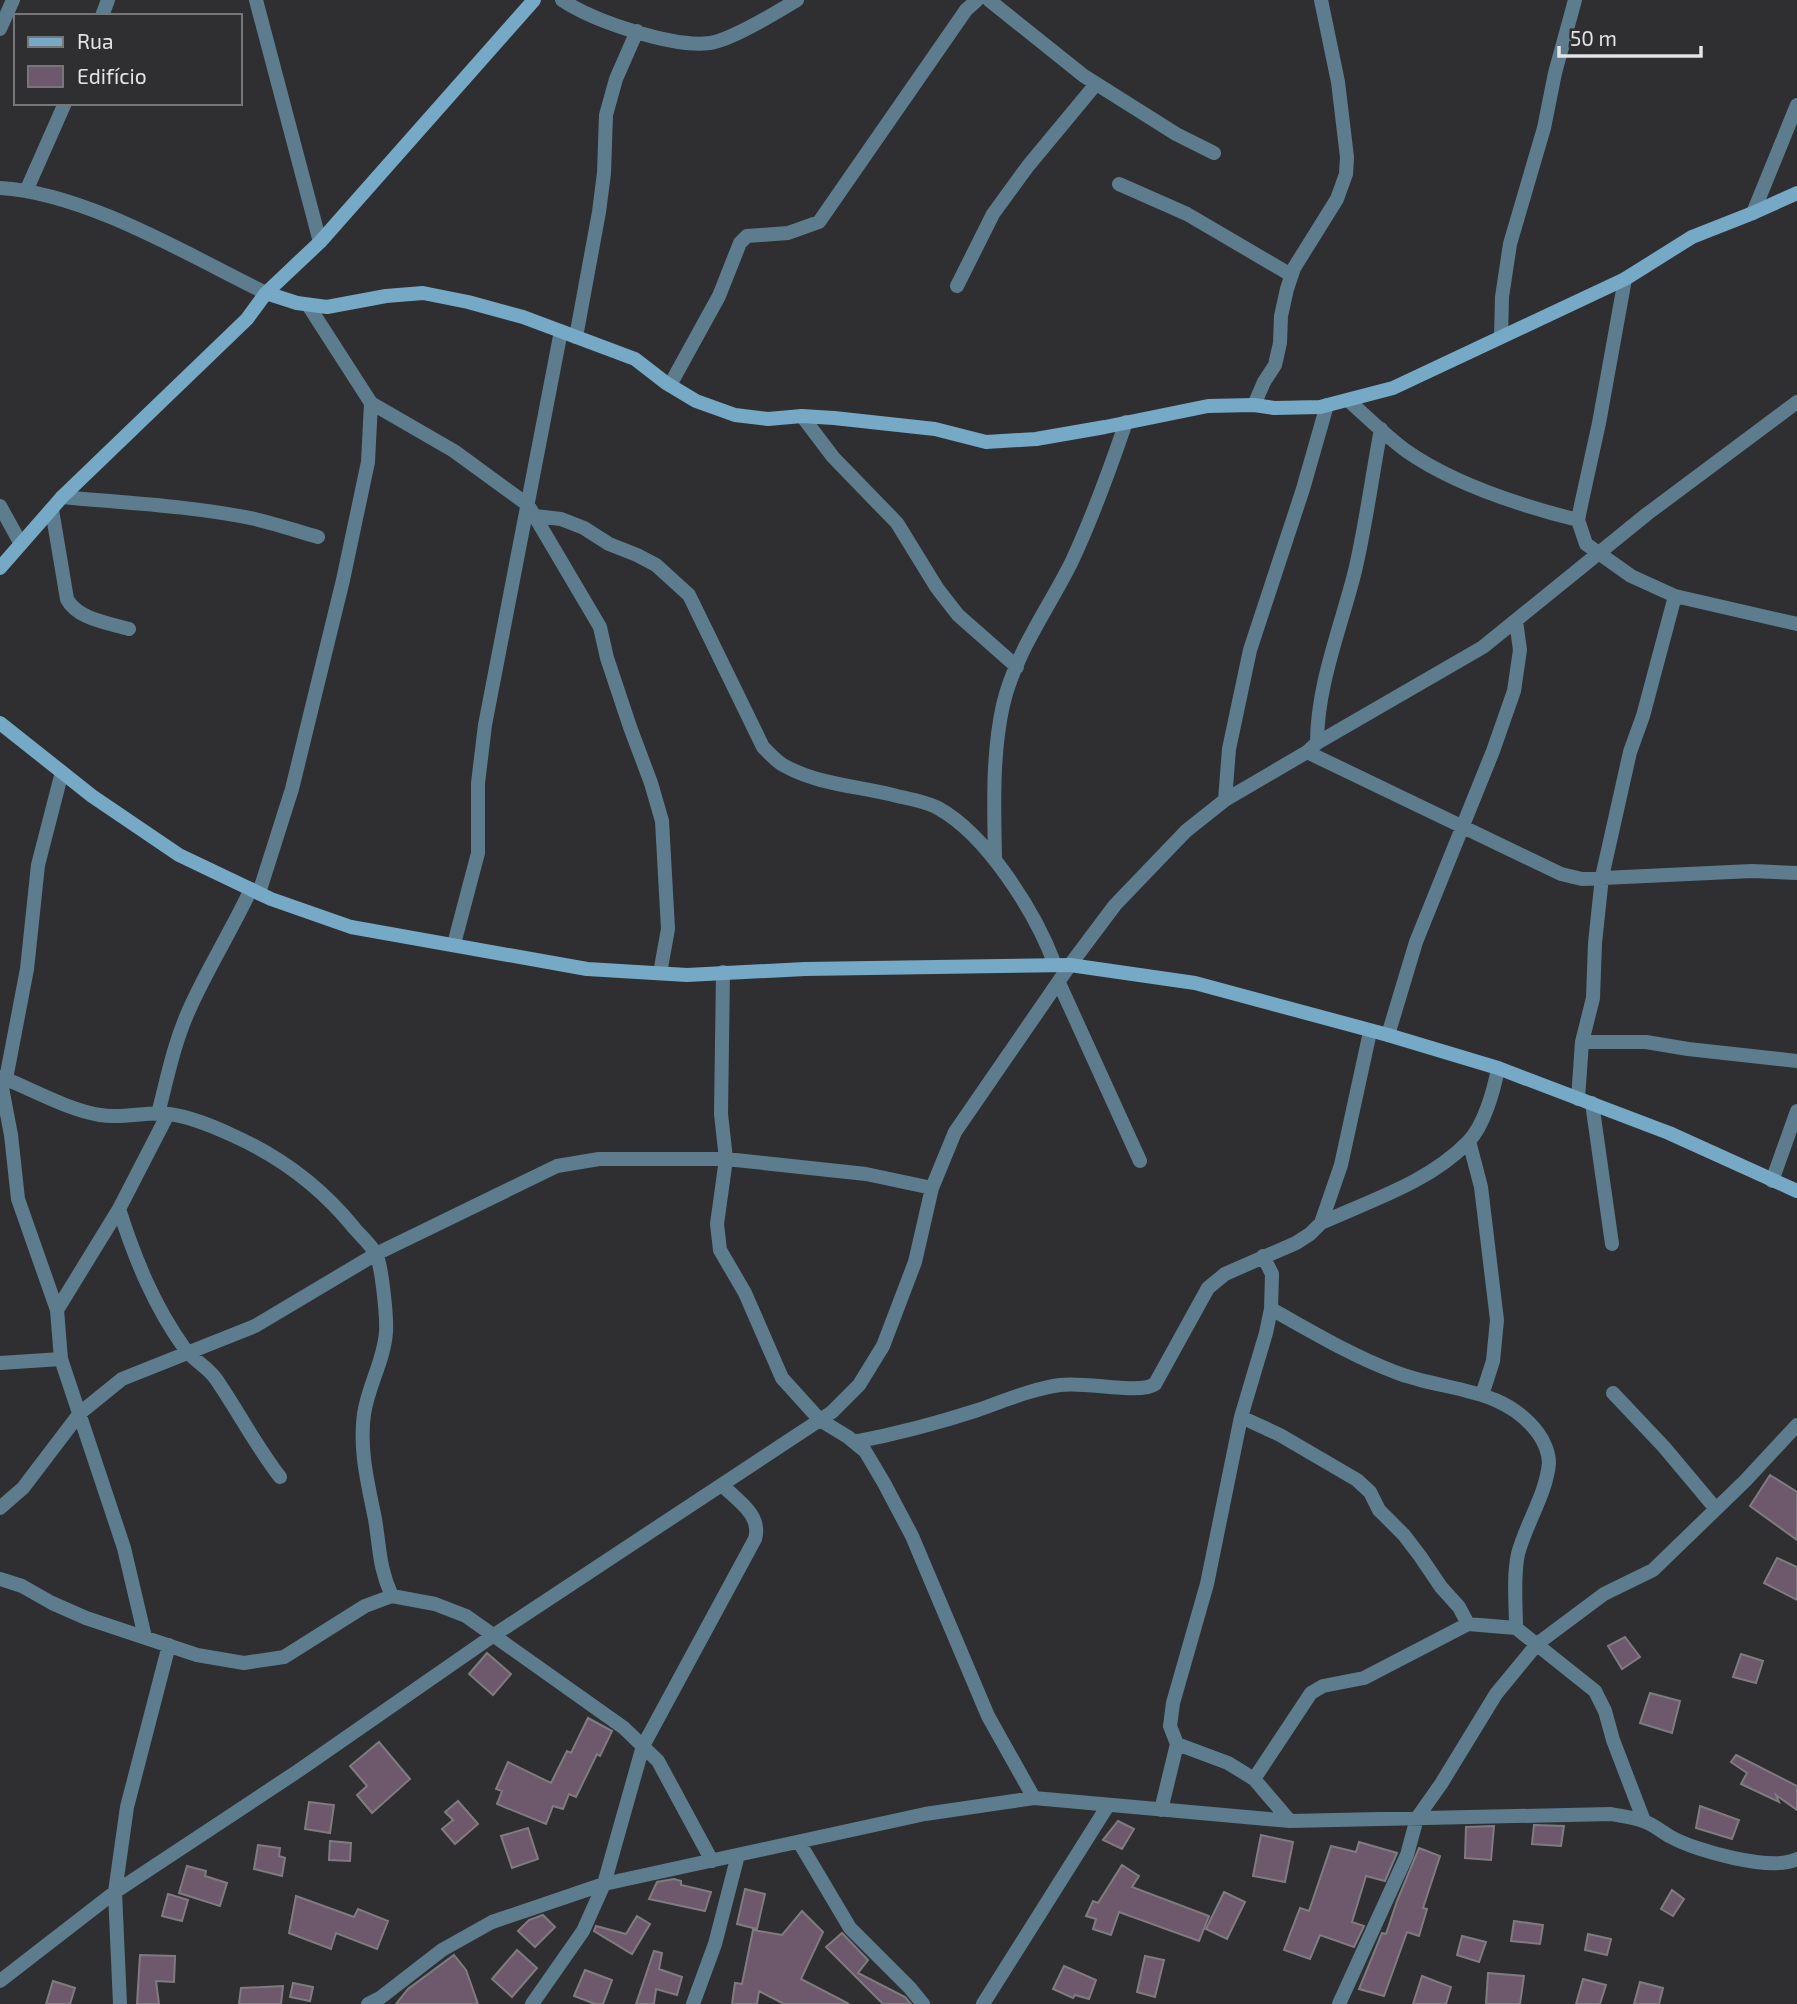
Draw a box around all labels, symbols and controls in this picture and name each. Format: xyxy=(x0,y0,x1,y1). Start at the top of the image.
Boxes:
legend xyxy=(14,14,242,105)
scale bar xyxy=(1559,14,1701,58)
text: 50 m xyxy=(1570,25,1617,50)
text: Rua xyxy=(77,28,113,53)
text: Edifício xyxy=(77,63,147,88)

